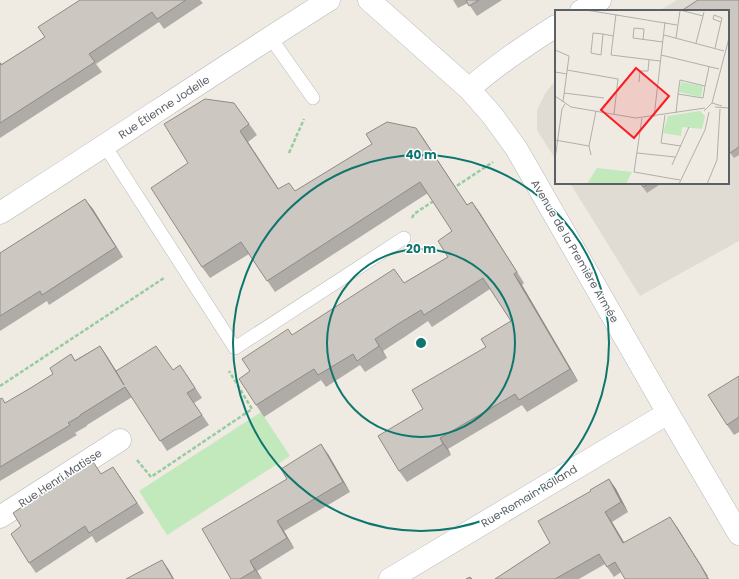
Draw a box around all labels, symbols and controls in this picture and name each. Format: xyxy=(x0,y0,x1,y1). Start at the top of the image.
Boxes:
inset map xyxy=(555,10,729,184)
street label: Rue Étienne Jodelle xyxy=(115,71,213,143)
text: 40 m xyxy=(405,146,437,163)
street label: Avenue de la Première Armée xyxy=(527,176,623,326)
text: 20 m xyxy=(406,240,436,257)
centre of rings xyxy=(414,336,428,350)
street label: Rue Henri Matisse xyxy=(15,445,105,511)
street label: Rue Romain Rolland xyxy=(478,461,580,531)

